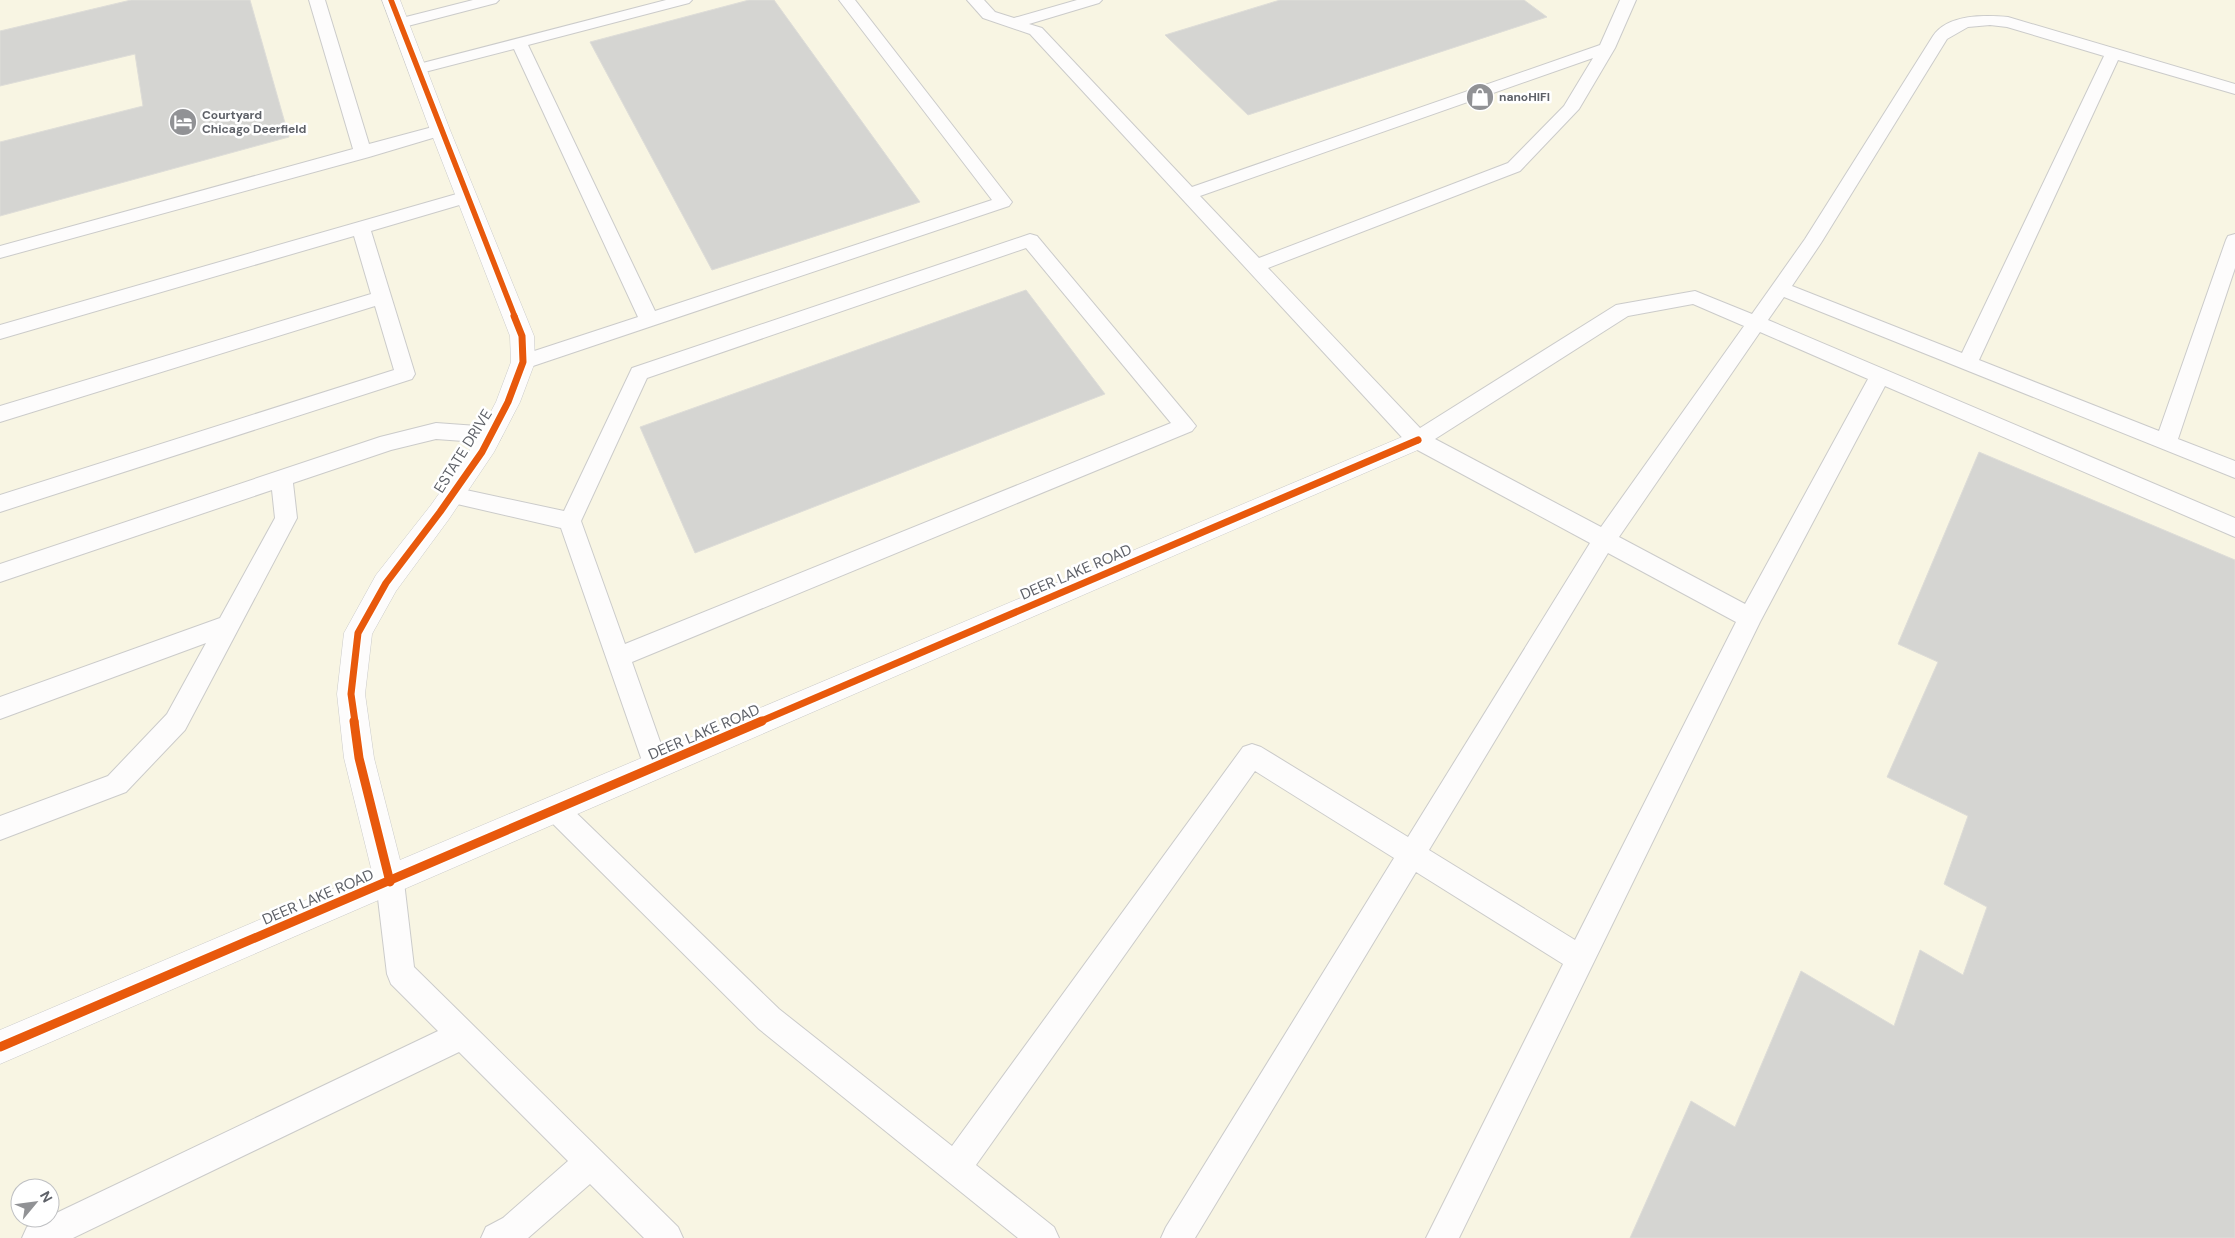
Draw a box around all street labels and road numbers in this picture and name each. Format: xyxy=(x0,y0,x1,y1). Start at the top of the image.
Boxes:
street label: ESTATE DRIVE xyxy=(429,405,497,497)
street label: DEER LAKE ROAD xyxy=(1017,539,1135,605)
street label: DEER LAKE ROAD xyxy=(645,699,763,765)
street label: DEER LAKE ROAD xyxy=(259,864,377,930)

